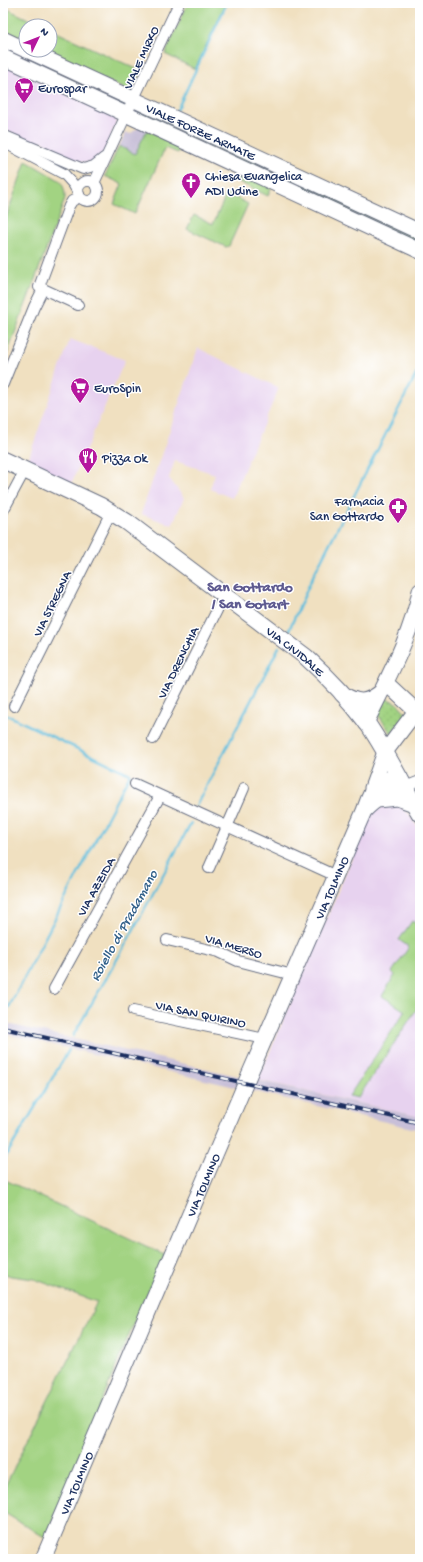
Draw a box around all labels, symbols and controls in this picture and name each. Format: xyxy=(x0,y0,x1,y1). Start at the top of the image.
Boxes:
north arrow xyxy=(18,18,58,58)
street label: VIALE MIRKO xyxy=(121,24,163,93)
text: N xyxy=(37,26,51,39)
supermarket icon: Eurospar xyxy=(13,76,35,104)
place label: Eurospar xyxy=(38,82,88,97)
street label: VIALE FORZE ARMATE xyxy=(142,101,258,165)
place label: Chiesa Evangelica ADI Udine xyxy=(205,170,303,200)
church icon: Chiesa Evangelica ADI Udine xyxy=(180,171,202,199)
supermarket icon: EuroSpin xyxy=(69,376,91,404)
place label: EuroSpin xyxy=(94,382,142,397)
restaurant icon: Pizza Ok xyxy=(77,446,99,474)
place label: Pizza Ok xyxy=(101,452,149,467)
place label: Farmacia San Gottardo xyxy=(310,495,385,525)
pharmacy icon: Farmacia San Gottardo xyxy=(387,496,409,524)
street label: VIA STREGNA xyxy=(30,568,76,640)
district label: San Gottardo / San Gotart xyxy=(207,579,293,614)
street label: VIA DRENCHIA xyxy=(155,623,204,702)
street label: VIA CIVIDALE xyxy=(261,624,327,681)
street label: VIA AZZIDA xyxy=(74,854,120,920)
street label: VIA TOLMINO xyxy=(312,854,354,923)
water label: Roiello di Pradamano xyxy=(88,867,163,985)
street label: VIA MERSO xyxy=(202,931,264,963)
street label: VIA SAN QUIRINO xyxy=(153,998,247,1032)
street label: VIA TOLMINO xyxy=(184,1151,225,1220)
street label: VIA TOLMINO xyxy=(57,1450,98,1518)

